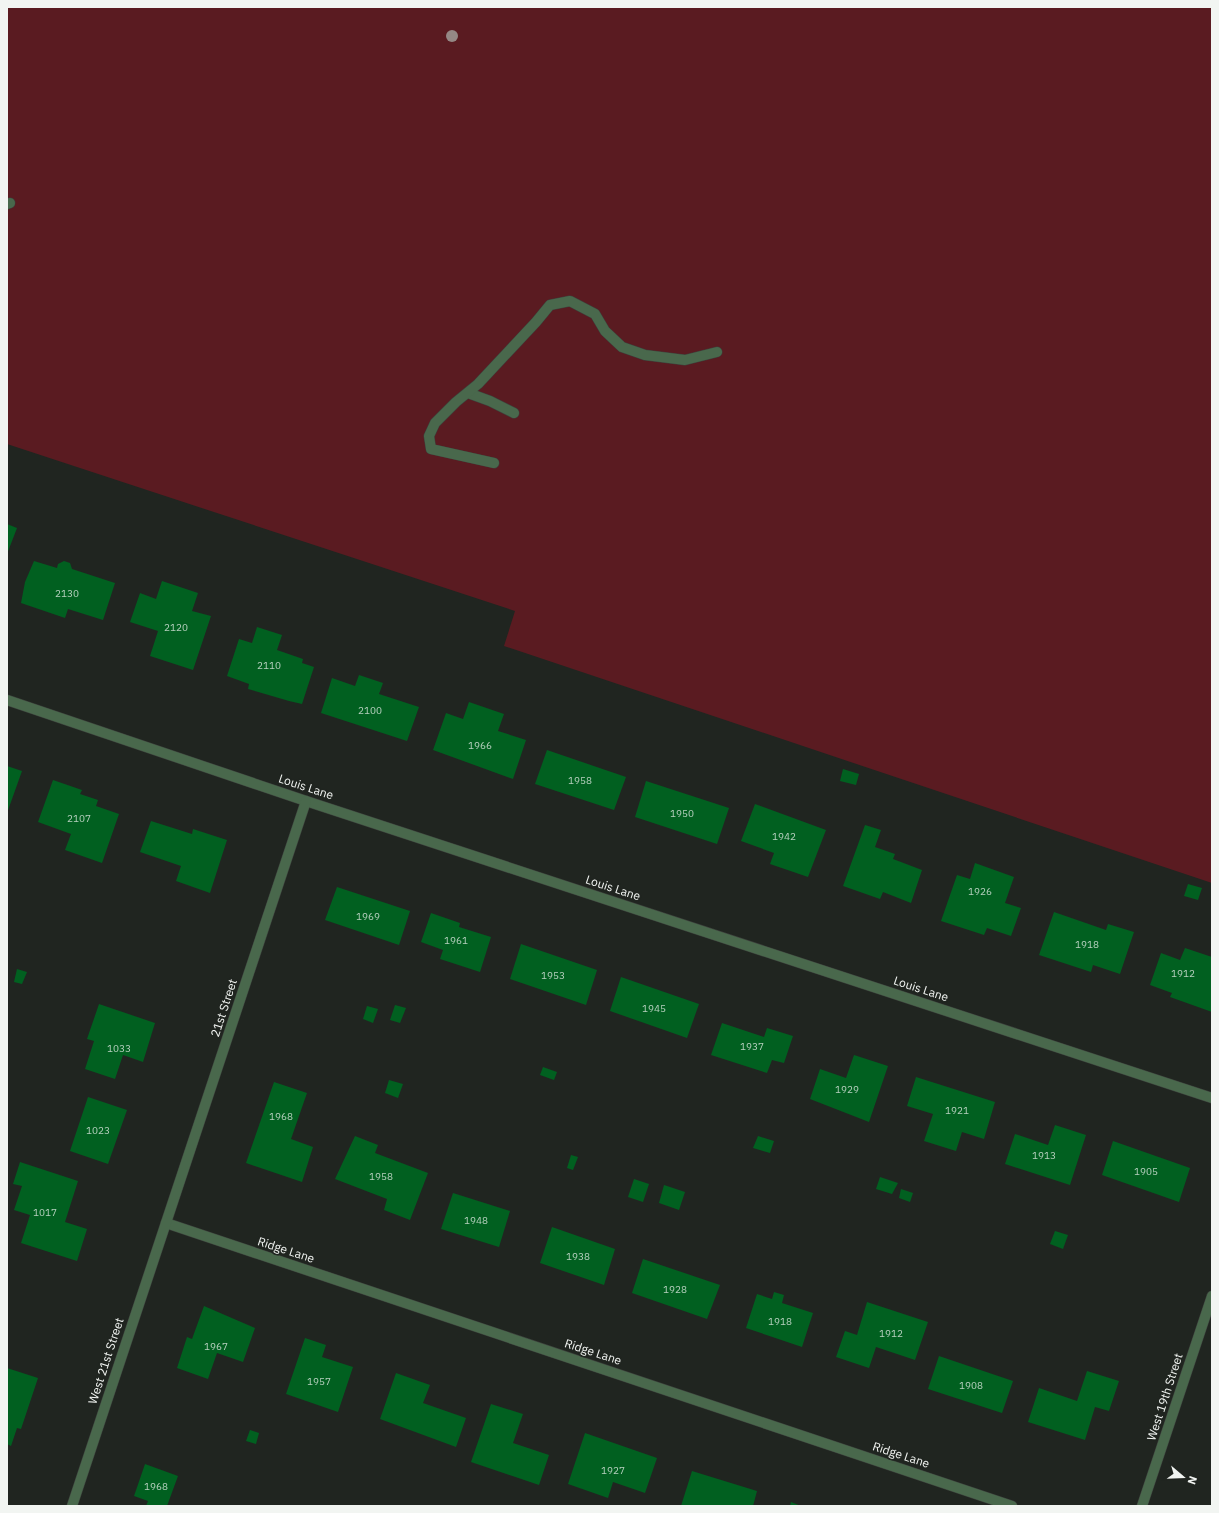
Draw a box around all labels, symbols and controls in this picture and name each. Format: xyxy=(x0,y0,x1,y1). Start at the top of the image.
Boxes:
house number: 2130 xyxy=(55,587,79,600)
house number: 2120 xyxy=(164,621,188,634)
house number: 2110 xyxy=(257,659,281,672)
house number: 2100 xyxy=(358,704,382,717)
house number: 1966 xyxy=(468,739,492,752)
street label: Louis Lane xyxy=(277,771,336,803)
house number: 1958 xyxy=(568,774,592,787)
house number: 1950 xyxy=(670,807,694,820)
house number: 2107 xyxy=(67,812,91,825)
house number: 1942 xyxy=(772,830,796,843)
street label: Louis Lane xyxy=(584,872,643,904)
house number: 1926 xyxy=(968,885,992,898)
house number: 1969 xyxy=(356,910,380,923)
house number: 1961 xyxy=(444,934,468,947)
house number: 1918 xyxy=(1075,938,1099,951)
house number: 1912 xyxy=(1171,967,1195,980)
house number: 1953 xyxy=(541,969,565,982)
street label: Louis Lane xyxy=(892,973,951,1005)
street label: 21st Street xyxy=(207,977,240,1039)
house number: 1945 xyxy=(642,1002,666,1015)
house number: 1937 xyxy=(740,1040,764,1053)
house number: 1033 xyxy=(107,1042,131,1055)
house number: 1929 xyxy=(835,1083,859,1096)
house number: 1921 xyxy=(945,1104,969,1117)
house number: 1968 xyxy=(269,1110,293,1123)
house number: 1023 xyxy=(86,1124,110,1137)
house number: 1913 xyxy=(1032,1149,1056,1162)
house number: 1905 xyxy=(1134,1165,1158,1178)
house number: 1958 xyxy=(369,1170,393,1183)
house number: 1017 xyxy=(33,1206,57,1219)
house number: 1948 xyxy=(464,1214,488,1227)
street label: Ridge Lane xyxy=(256,1233,317,1266)
house number: 1938 xyxy=(566,1250,590,1263)
house number: 1928 xyxy=(663,1283,687,1296)
house number: 1918 xyxy=(768,1315,792,1328)
street label: West 21st Street xyxy=(84,1316,127,1406)
house number: 1912 xyxy=(879,1327,903,1340)
street label: Ridge Lane xyxy=(563,1335,624,1368)
house number: 1967 xyxy=(204,1340,228,1353)
street label: West 19th Street xyxy=(1143,1351,1186,1442)
house number: 1957 xyxy=(307,1375,331,1388)
house number: 1908 xyxy=(959,1379,983,1392)
street label: Ridge Lane xyxy=(871,1438,932,1471)
north arrow xyxy=(1163,1457,1203,1497)
house number: 1927 xyxy=(601,1464,625,1477)
text: N xyxy=(1185,1474,1200,1486)
house number: 1968 xyxy=(144,1480,168,1493)

